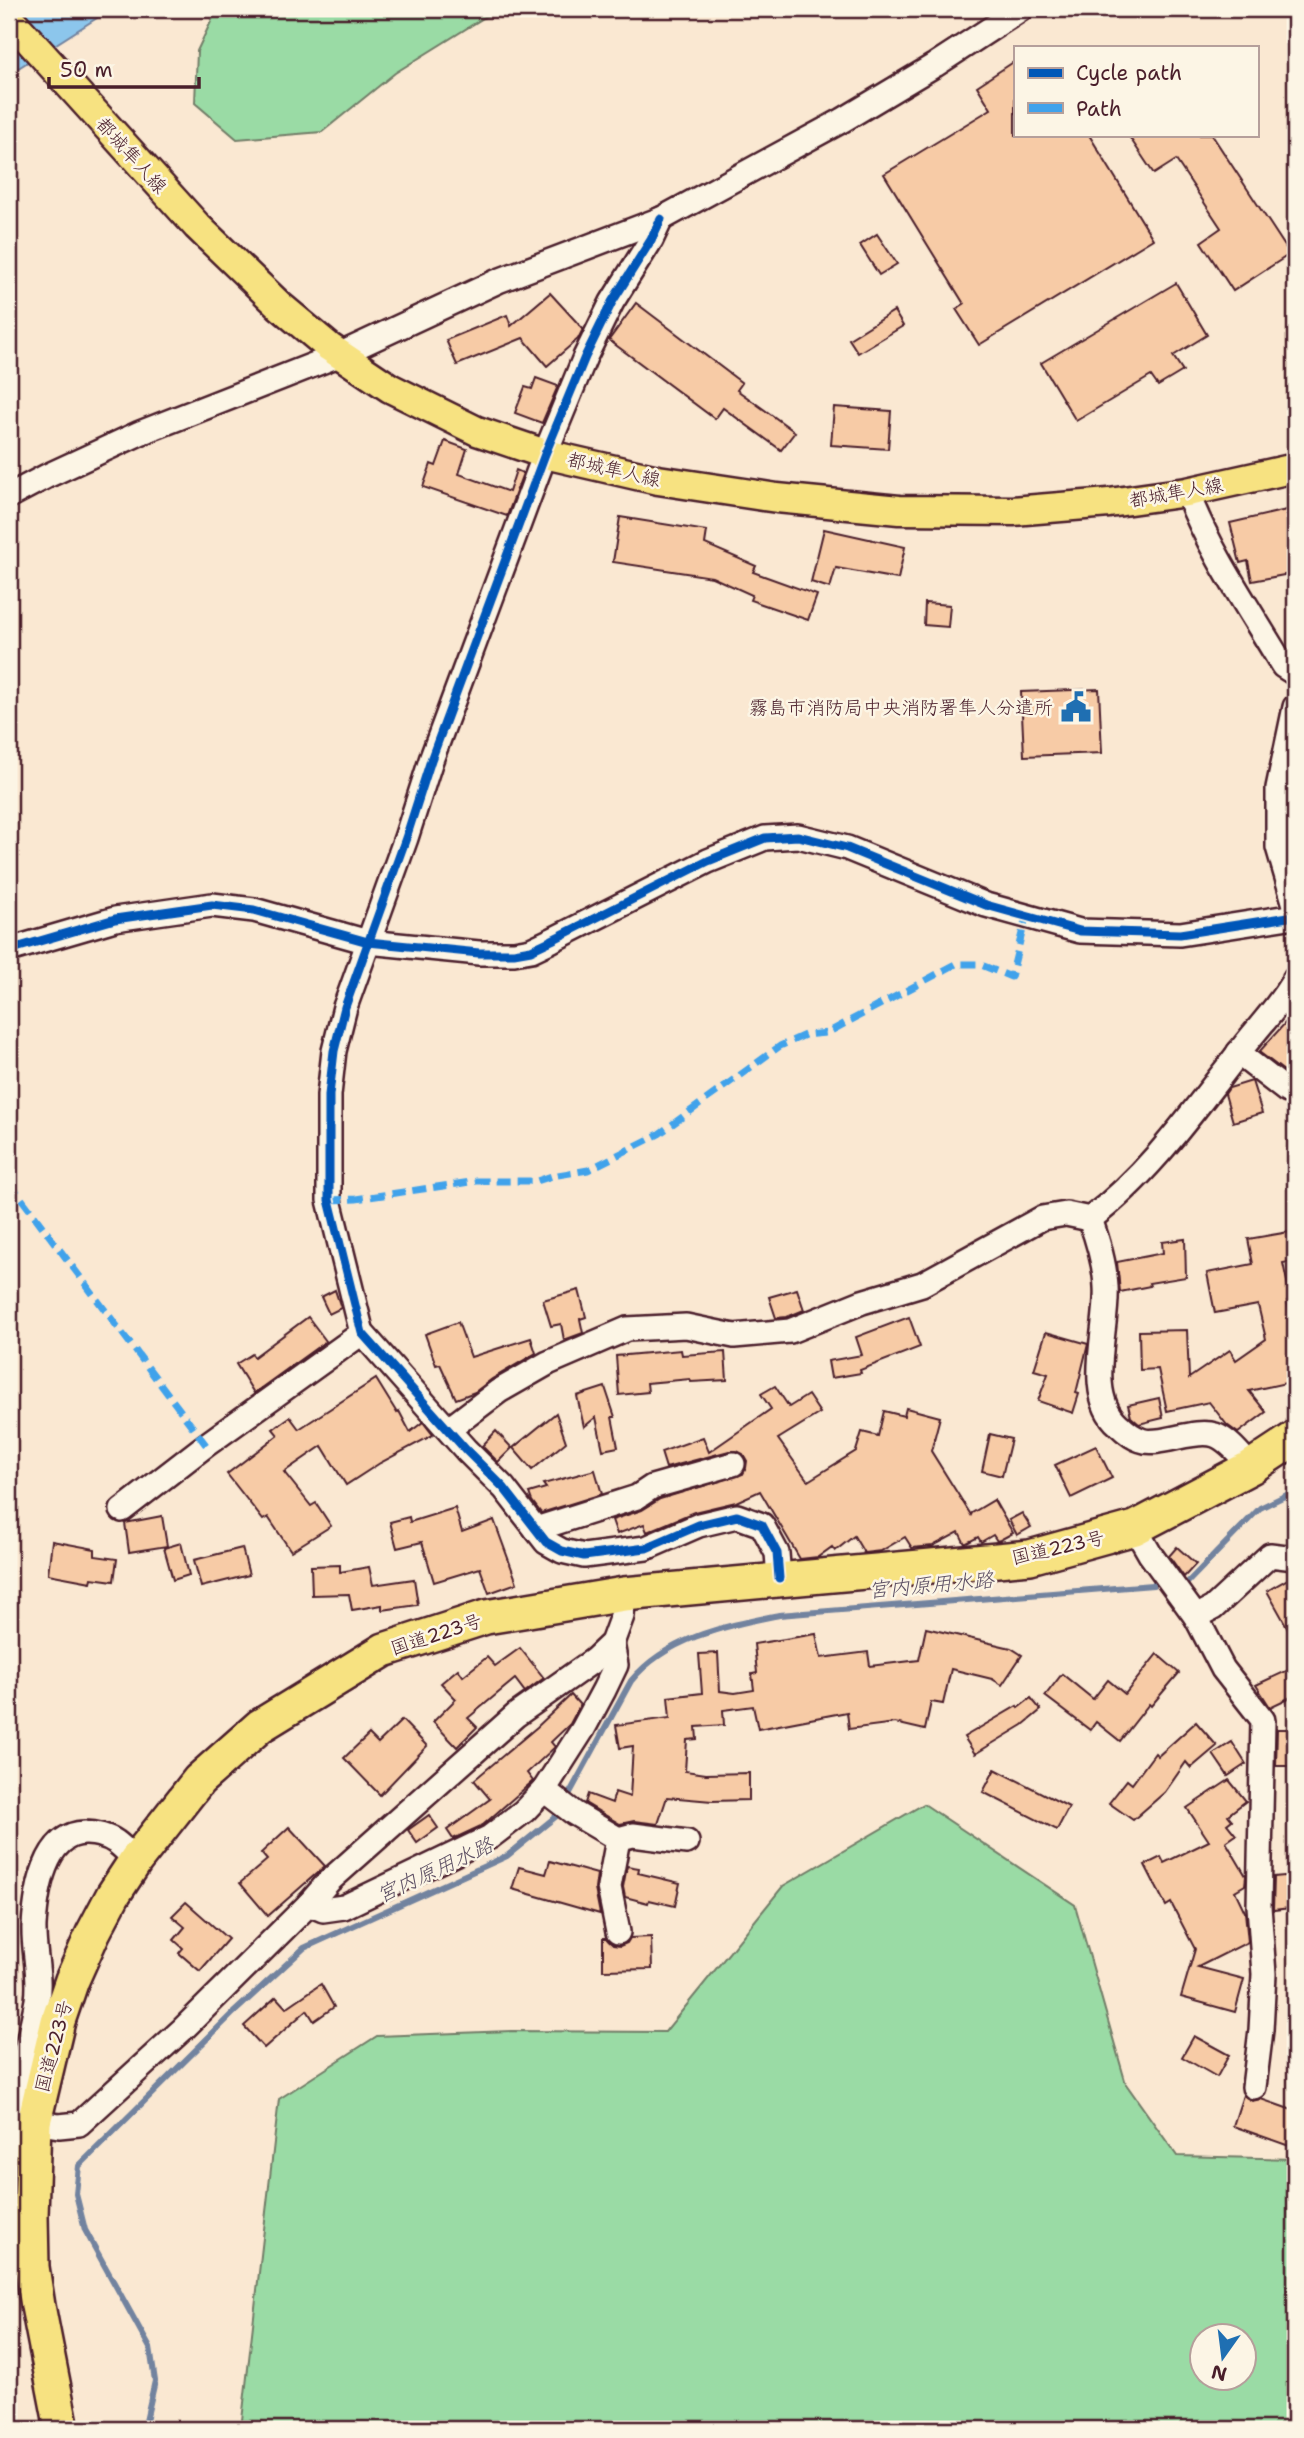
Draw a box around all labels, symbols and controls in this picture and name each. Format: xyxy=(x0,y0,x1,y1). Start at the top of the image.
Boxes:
scale bar xyxy=(49,46,200,90)
legend xyxy=(1014,46,1258,136)
text: 50 m xyxy=(60,56,113,84)
text: Cycle path xyxy=(1076,59,1182,87)
text: Path xyxy=(1076,95,1122,123)
street label: 都城隼人線 xyxy=(91,112,173,199)
street label: 都城隼人線 xyxy=(565,447,663,492)
street label: 都城隼人線 xyxy=(1127,472,1225,513)
public building icon: 霧島市消防局中央消防署隼人分遣所 xyxy=(1059,690,1093,724)
place label: 霧島市消防局中央消防署隼人分遣所 xyxy=(749,695,1053,720)
street label: 国道223号 xyxy=(1009,1525,1107,1570)
water label: 宮内原用水路 xyxy=(867,1565,996,1604)
street label: 国道223号 xyxy=(387,1608,485,1661)
water label: 宮内原用水路 xyxy=(372,1830,499,1909)
street label: 国道223号 xyxy=(29,1997,78,2095)
north arrow xyxy=(1188,2322,1258,2392)
text: N xyxy=(1209,2359,1229,2387)

